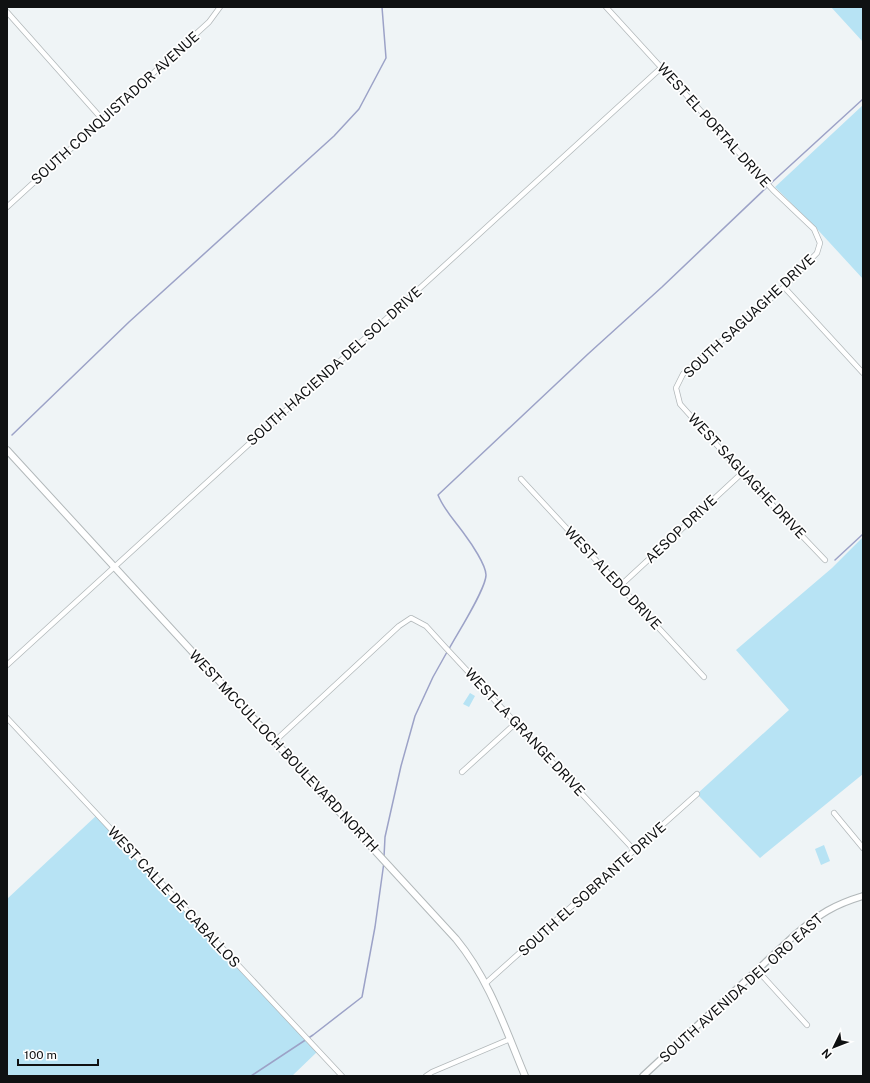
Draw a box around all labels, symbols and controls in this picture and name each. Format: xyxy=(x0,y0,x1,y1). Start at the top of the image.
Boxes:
street label: SOUTH CONQUISTADOR AVENUE xyxy=(28,28,202,188)
street label: WEST EL PORTAL DRIVE xyxy=(654,60,774,190)
street label: SOUTH SAGUAGHE DRIVE xyxy=(680,251,818,381)
street label: SOUTH HACIENDA DEL SOL DRIVE xyxy=(243,283,425,449)
street label: WEST SAGUAGHE DRIVE xyxy=(685,410,809,542)
street label: AESOP DRIVE xyxy=(642,492,720,566)
street label: WEST ALEDO DRIVE xyxy=(561,523,665,633)
street label: WEST MCCULLOCH BOULEVARD NORTH xyxy=(186,647,382,855)
street label: WEST LA GRANGE DRIVE xyxy=(462,665,588,799)
street label: SOUTH EL SOBRANTE DRIVE xyxy=(515,819,669,959)
street label: WEST CALLE DE CABALLOS xyxy=(105,823,243,971)
street label: SOUTH AVENIDA DEL ORO EAST xyxy=(656,910,826,1066)
north arrow xyxy=(814,1027,854,1067)
scale bar xyxy=(18,1041,98,1067)
text: 100 m xyxy=(24,1048,57,1062)

